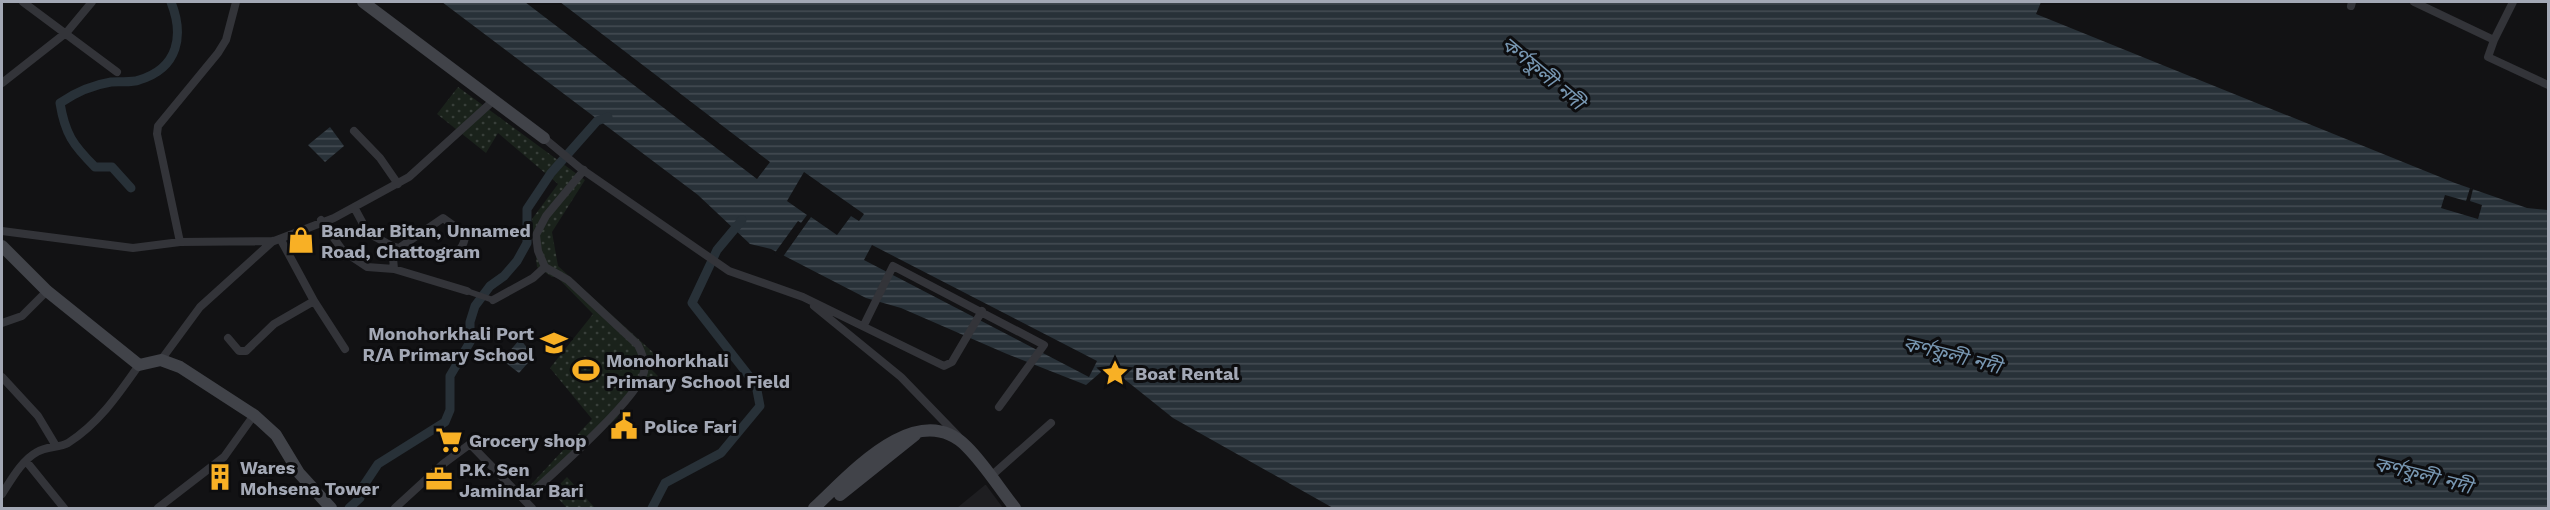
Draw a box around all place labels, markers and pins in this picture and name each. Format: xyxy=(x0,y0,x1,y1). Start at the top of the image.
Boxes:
place label: Bandar Bitan, Unnamed Road, Chattogram xyxy=(321,220,531,262)
shop icon: Bandar Bitan, Unnamed Road, Chattogram xyxy=(286,225,316,255)
place label: Monohorkhali Port R/A Primary School xyxy=(363,323,534,365)
school or university icon: Monohorkhali Port R/A Primary School xyxy=(539,328,569,358)
place label: Monohorkhali Primary School Field xyxy=(606,350,790,392)
sports icon: Monohorkhali Primary School Field xyxy=(571,355,601,385)
place icon: Boat Rental xyxy=(1100,358,1130,388)
place label: Boat Rental xyxy=(1135,363,1239,384)
public building icon: Police Fari xyxy=(609,411,639,441)
place label: Police Fari xyxy=(644,416,737,437)
supermarket icon: Grocery shop xyxy=(434,425,464,455)
place label: Grocery shop xyxy=(469,430,587,451)
place label: Wares Mohsena Tower xyxy=(240,457,380,499)
place label: P.K. Sen Jamindar Bari xyxy=(459,459,584,501)
building icon: Wares Mohsena Tower xyxy=(205,462,235,492)
office icon: P.K. Sen Jamindar Bari xyxy=(424,464,454,494)

